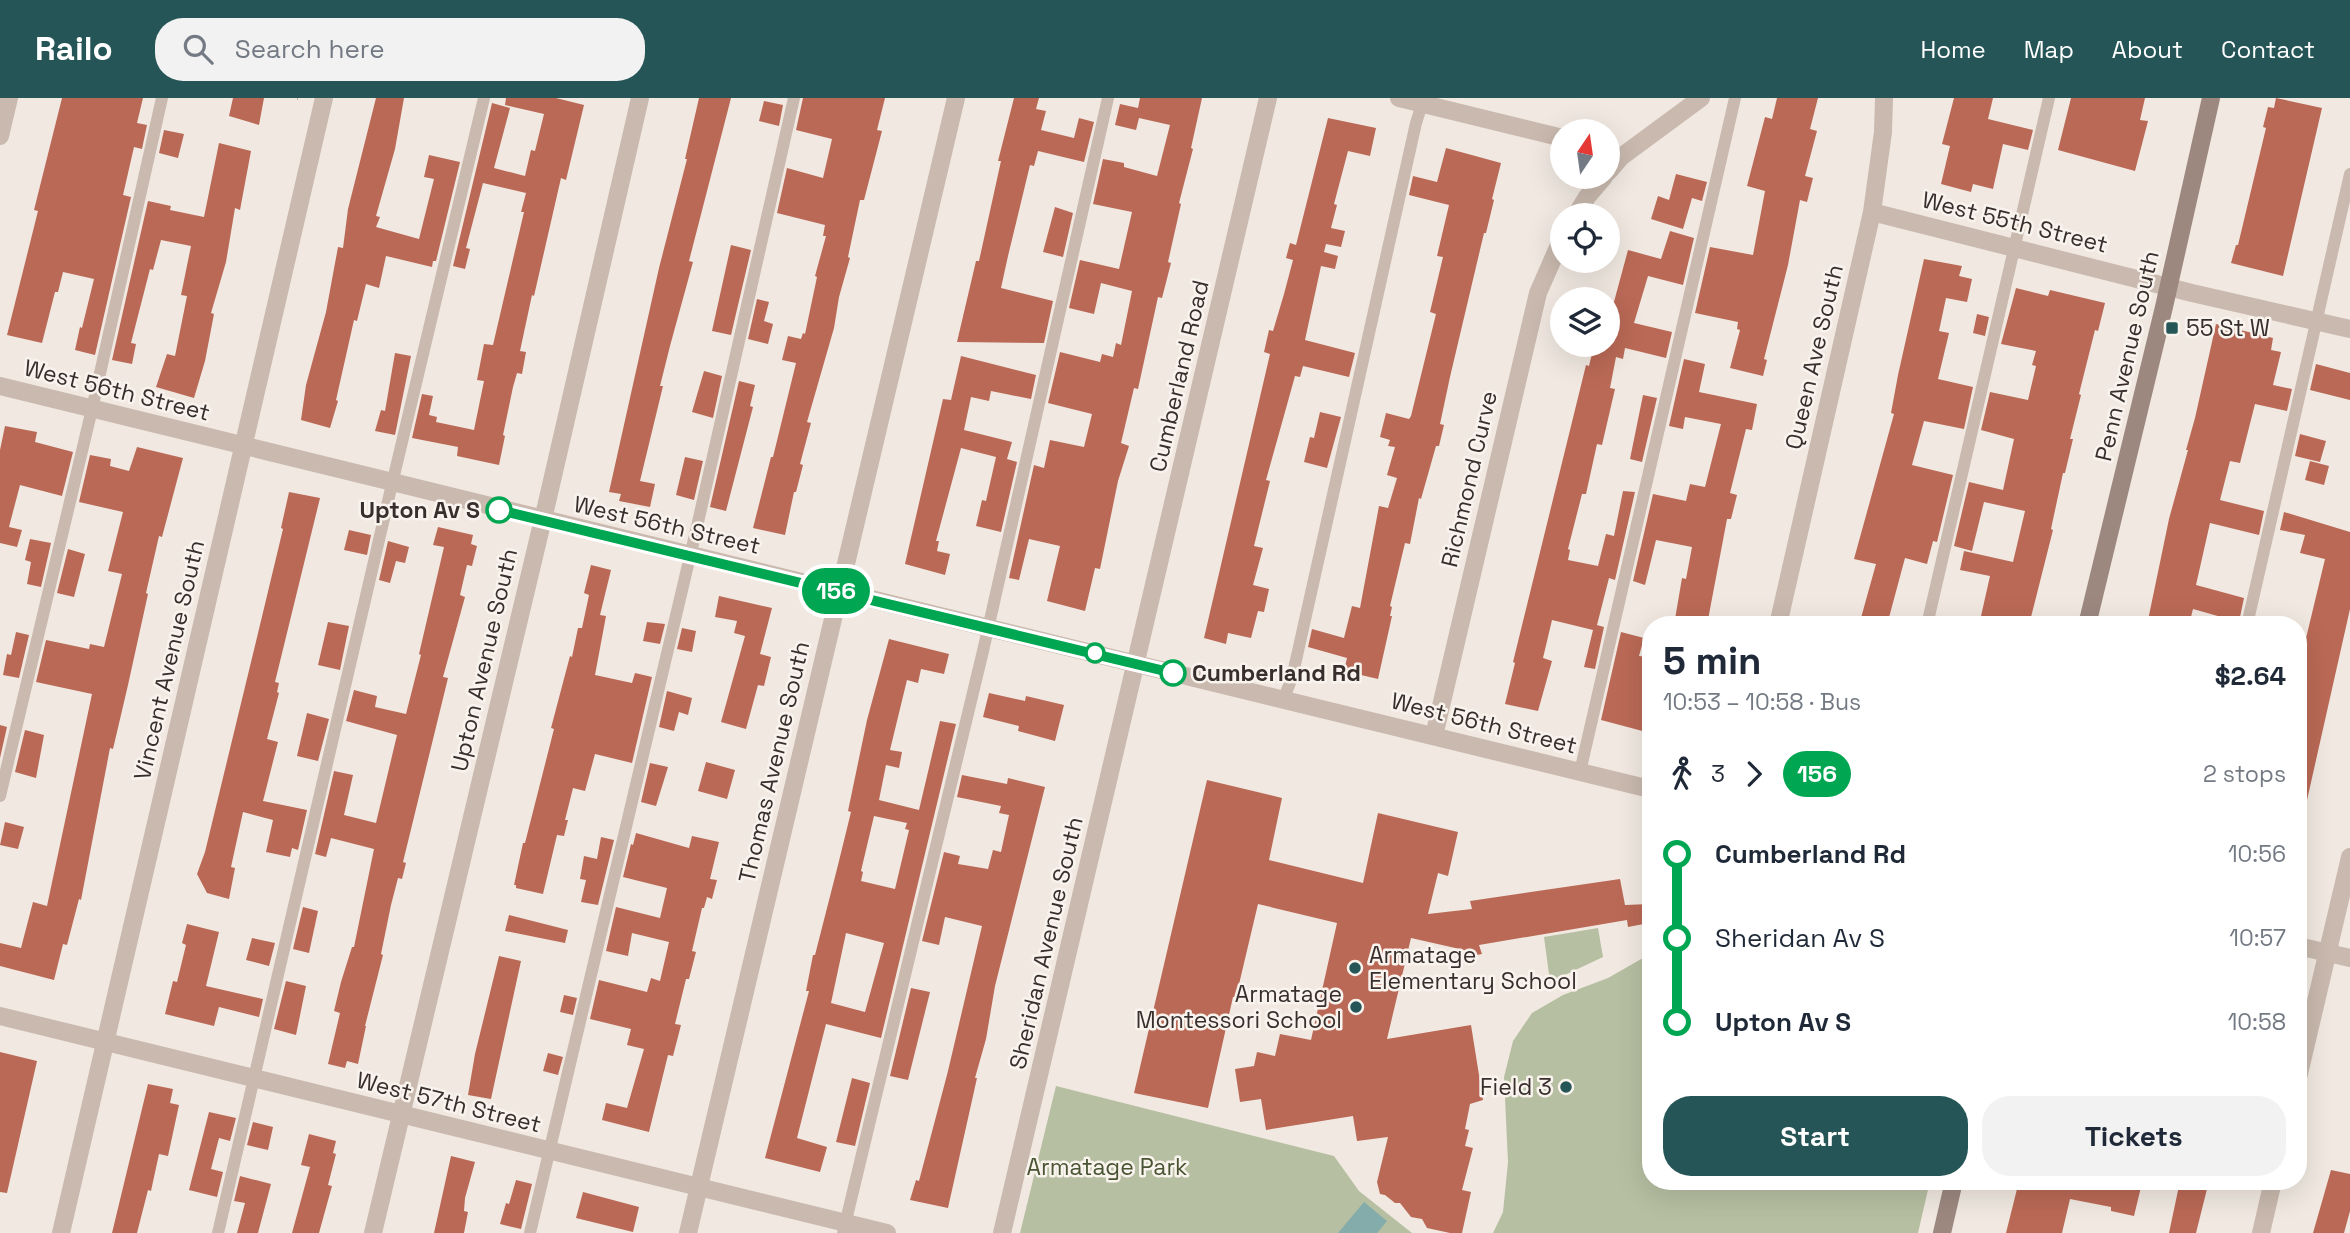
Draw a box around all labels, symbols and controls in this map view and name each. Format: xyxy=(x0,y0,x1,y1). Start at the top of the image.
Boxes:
search box xyxy=(155,18,645,81)
text: Railo xyxy=(35,28,113,70)
icon: search xyxy=(179,30,217,68)
text: Search here xyxy=(235,32,385,66)
text: Home xyxy=(1920,34,1986,65)
text: Map xyxy=(2024,34,2074,65)
text: About xyxy=(2112,34,2183,65)
text: Contact xyxy=(2221,34,2315,65)
north arrow xyxy=(1550,119,1620,189)
map controls xyxy=(1550,119,1620,357)
street label: West 55th Street xyxy=(1919,184,2111,260)
button: locate xyxy=(1550,203,1620,273)
street label: Penn Avenue South xyxy=(2088,248,2166,464)
street label: Queen Ave South xyxy=(1778,262,1850,452)
street label: Cumberland Road xyxy=(1142,277,1216,475)
button: layers xyxy=(1550,287,1620,357)
place label: 55 St W xyxy=(2186,313,2270,343)
marker: 55 St W xyxy=(2164,320,2180,336)
street label: West 56th Street xyxy=(21,352,213,428)
street label: Richmond Curve xyxy=(1434,388,1504,570)
street label: West 56th Street xyxy=(571,489,763,561)
place label: Upton Av S xyxy=(360,495,480,525)
marker: Upton Av S xyxy=(486,497,512,523)
street label: Vincent Avenue South xyxy=(127,537,211,783)
street label: Upton Avenue South xyxy=(444,546,524,774)
line badge: 156 xyxy=(796,568,876,614)
text: 156 xyxy=(816,575,856,606)
text: 5 min xyxy=(1663,637,1761,685)
street label: Thomas Avenue South xyxy=(732,638,816,886)
unlabelled marker xyxy=(1085,643,1105,663)
place label: Cumberland Rd xyxy=(1192,658,1361,688)
text: $2.64 xyxy=(2215,659,2286,693)
marker: Cumberland Rd xyxy=(1160,660,1186,686)
street label: West 56th Street xyxy=(1388,685,1580,761)
text: 10:53 – 10:58 · Bus xyxy=(1663,687,1861,717)
icon: walk xyxy=(1663,755,1701,793)
icon: forward xyxy=(1735,755,1773,793)
text: 156 xyxy=(1797,758,1837,789)
text: 3 xyxy=(1711,759,1725,789)
text: 2 stops xyxy=(2203,759,2286,789)
street label: Sheridan Avenue South xyxy=(1002,814,1090,1072)
text: Cumberland Rd xyxy=(1715,837,1906,871)
text: 10:56 xyxy=(2228,839,2286,869)
text: Sheridan Av S xyxy=(1715,921,1885,955)
text: 10:57 xyxy=(2229,923,2286,953)
place label: Armatage Elementary School xyxy=(1369,940,1577,996)
marker: Armatage Elementary School xyxy=(1347,960,1363,976)
place label: Armatage Montessori School xyxy=(1136,979,1342,1035)
marker: Armatage Montessori School xyxy=(1348,999,1364,1015)
text: Upton Av S xyxy=(1715,1005,1851,1039)
text: 10:58 xyxy=(2228,1007,2286,1037)
street label: West 57th Street xyxy=(354,1065,544,1139)
place label: Field 3 xyxy=(1480,1072,1552,1102)
marker: Field 3 xyxy=(1558,1079,1574,1095)
button: Start xyxy=(1663,1096,1968,1176)
button: Tickets xyxy=(1982,1096,2286,1176)
park label: Armatage Park xyxy=(1027,1152,1188,1182)

